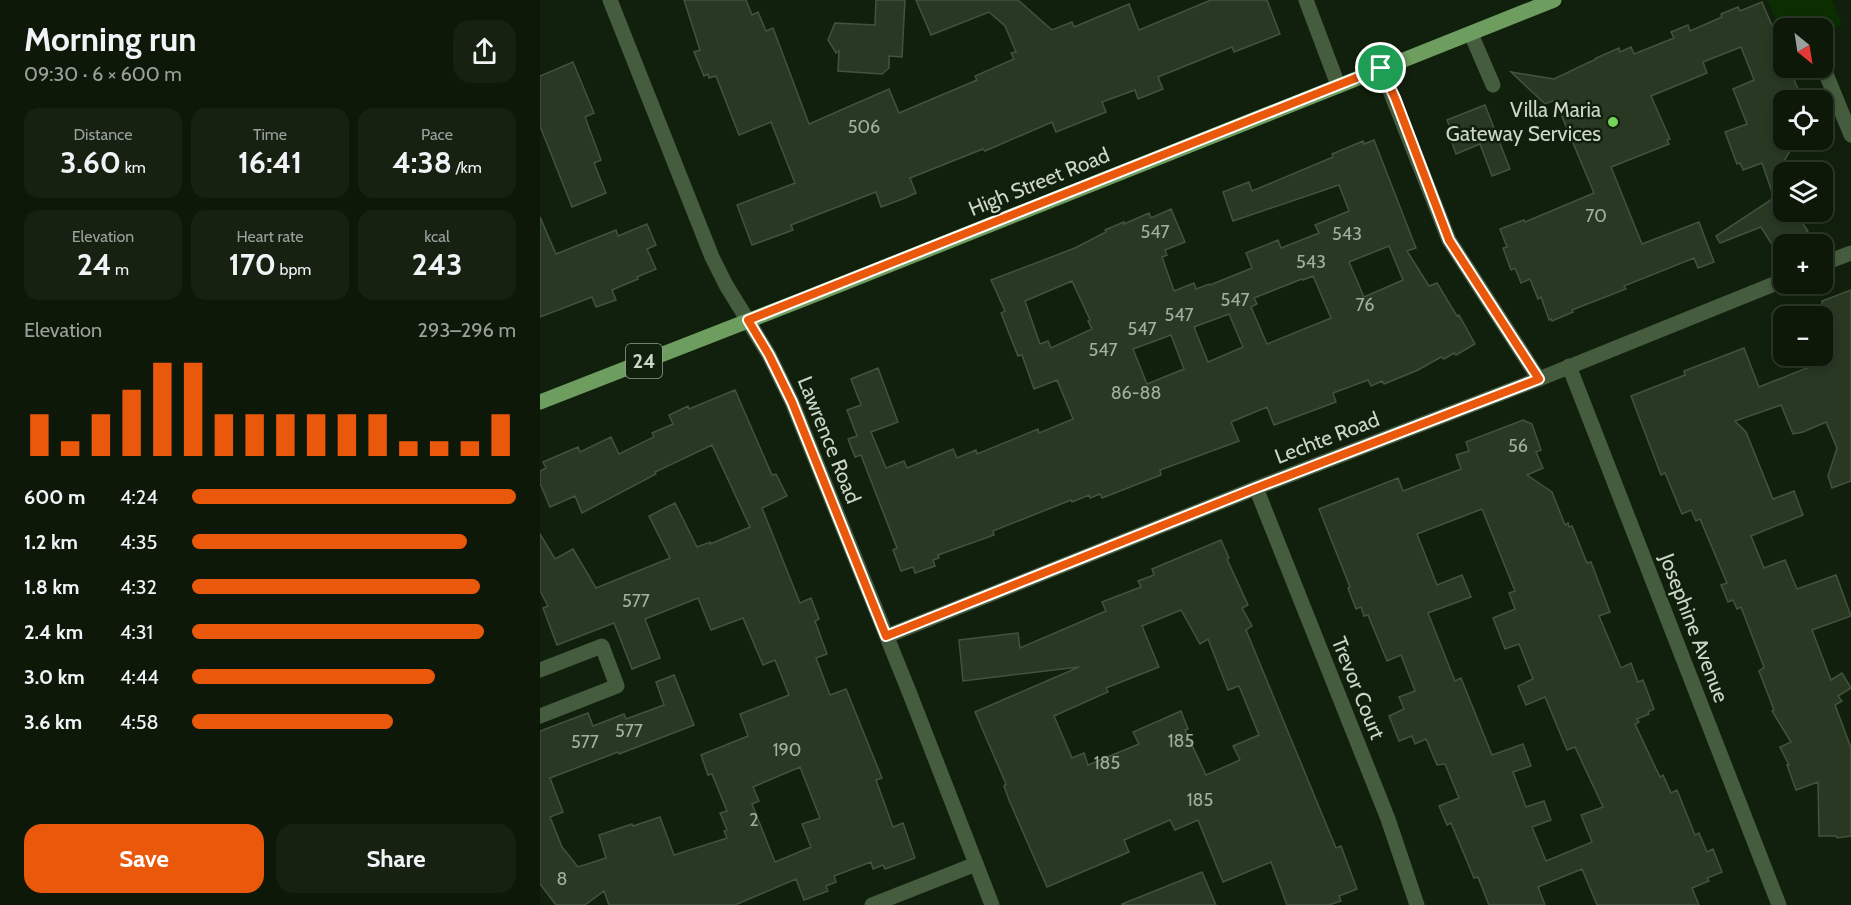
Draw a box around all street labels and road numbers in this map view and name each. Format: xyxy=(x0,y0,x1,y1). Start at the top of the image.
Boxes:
street label: High Street Road xyxy=(965,142,1113,221)
road number: 24 xyxy=(626,344,662,378)
street label: Lawrence Road xyxy=(793,373,866,507)
street label: Lechte Road xyxy=(1271,406,1383,469)
street label: Josephine Avenue xyxy=(1654,549,1734,706)
street label: Trevor Court xyxy=(1327,633,1390,743)

